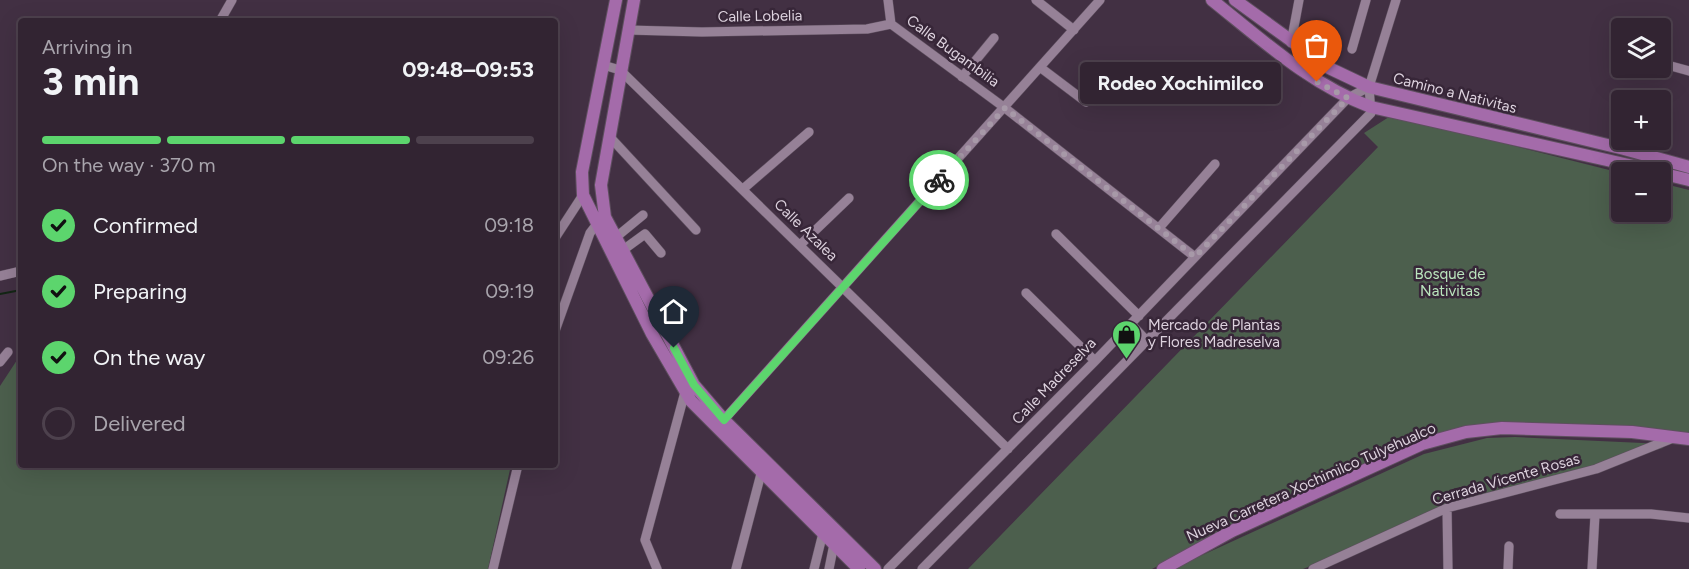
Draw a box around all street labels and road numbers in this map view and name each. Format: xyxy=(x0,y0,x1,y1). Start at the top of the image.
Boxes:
street label: Calle Lobelia xyxy=(717,6,803,26)
street label: Calle Bugambilia xyxy=(903,11,1003,91)
street label: Camino a Nativitas xyxy=(1391,69,1519,117)
street label: Calle Azalea xyxy=(771,195,841,265)
street label: Calle Madreselva xyxy=(1008,334,1100,428)
street label: Nueva Carretera Xochimilco Tulyehualco xyxy=(1183,418,1439,545)
street label: Cerrada Vicente Rosas xyxy=(1430,449,1582,509)

